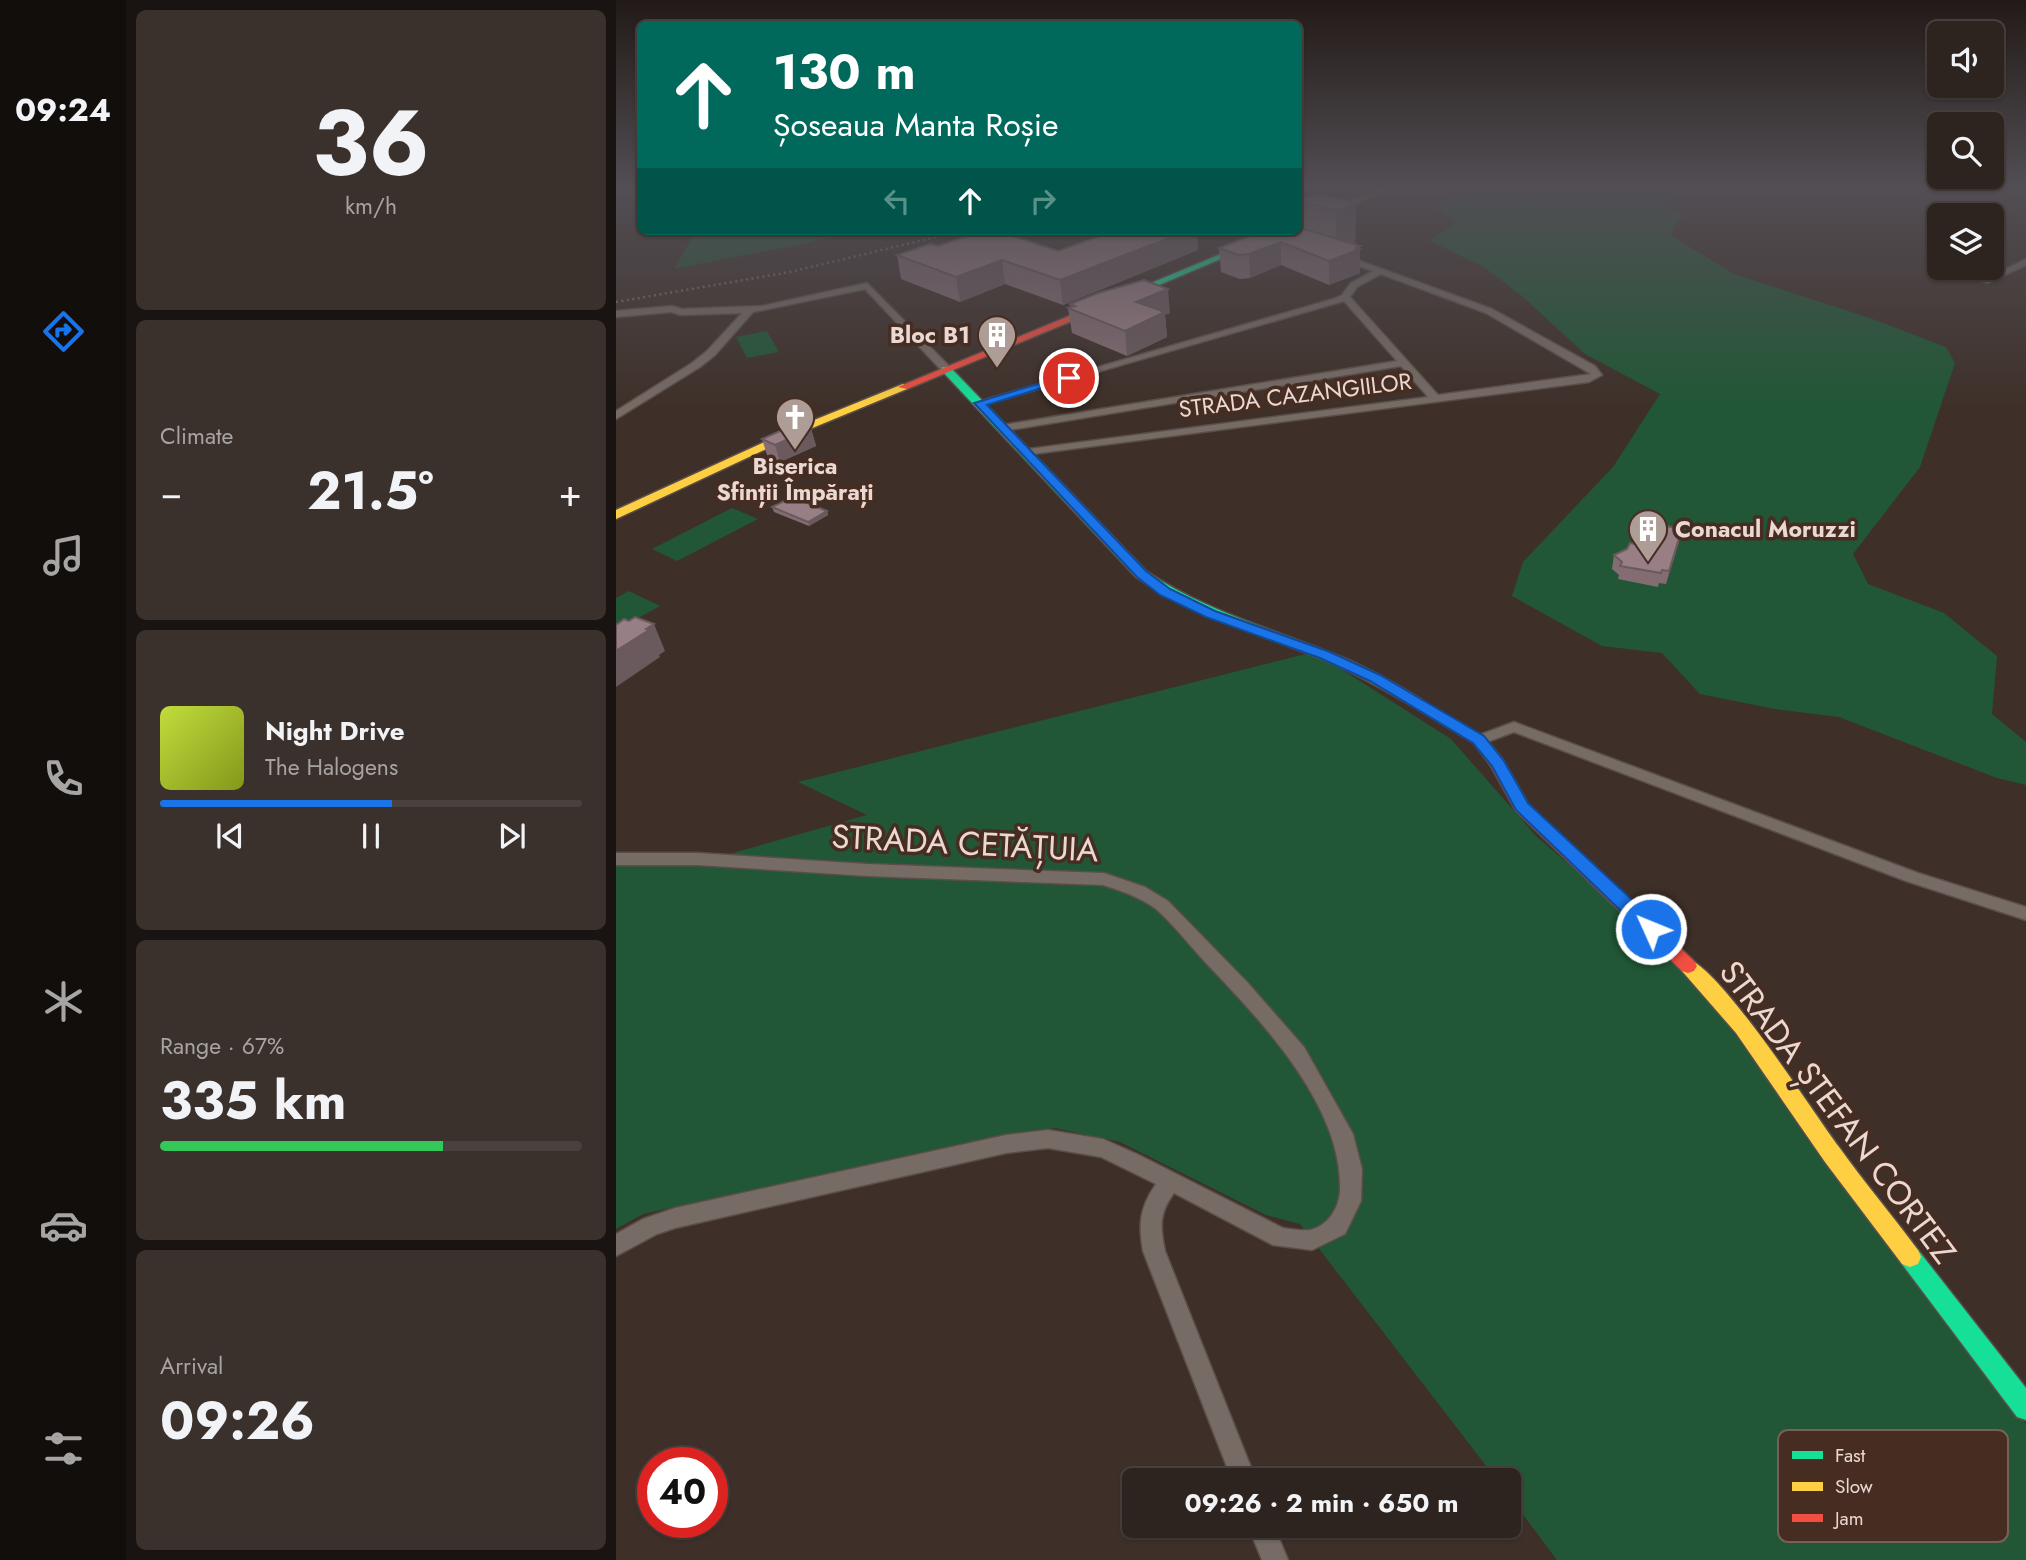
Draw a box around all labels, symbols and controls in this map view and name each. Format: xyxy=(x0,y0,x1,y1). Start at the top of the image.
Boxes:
map controls xyxy=(1927,21,2004,280)
button: sound xyxy=(1927,21,2004,98)
text: 130 m xyxy=(773,37,916,107)
icon: ahead xyxy=(658,49,749,140)
text: 36 xyxy=(312,78,430,209)
text: 09:24 xyxy=(15,87,111,133)
text: Șoseaua Manta Roșie xyxy=(773,102,1058,148)
button: search xyxy=(1927,112,2004,189)
icon: left xyxy=(878,182,916,220)
icon: ahead xyxy=(951,182,989,220)
icon: right xyxy=(1024,182,1062,220)
text: km/h xyxy=(345,189,397,223)
button: layers xyxy=(1927,203,2004,280)
icon: directions xyxy=(39,307,88,356)
building icon: Bloc B1 xyxy=(976,314,1018,369)
place label: Bloc B1 xyxy=(890,318,970,352)
pin xyxy=(1039,348,1099,408)
icon: arrive xyxy=(1050,359,1088,397)
street label: STRADA CAZANGIILOR xyxy=(1177,364,1413,426)
church icon: Biserica Sfinții Împărați xyxy=(774,396,816,451)
text: Climate xyxy=(160,419,233,453)
place label: Biserica Sfinții Împărați xyxy=(716,449,874,509)
text: 21.5° xyxy=(307,453,434,529)
text: − xyxy=(160,465,182,520)
text: + xyxy=(559,465,582,520)
building icon: Conacul Moruzzi xyxy=(1627,508,1669,563)
place label: Conacul Moruzzi xyxy=(1675,512,1856,546)
icon: music xyxy=(39,531,88,580)
text: Night Drive xyxy=(265,712,405,750)
text: The Halogens xyxy=(265,750,398,784)
icon: phone xyxy=(39,754,88,803)
street label: STRADA CETĂȚUIA xyxy=(830,813,1100,873)
icon: previous xyxy=(211,817,249,855)
icon: pause xyxy=(352,817,390,855)
icon: next xyxy=(493,817,531,855)
position arrow xyxy=(1614,892,1688,966)
street label: STRADA ȘTEFAN CORTEZ xyxy=(1708,951,1968,1273)
icon: climate xyxy=(39,977,88,1026)
text: Range · 67% xyxy=(160,1029,284,1063)
text: 335 km xyxy=(160,1063,346,1139)
icon: car xyxy=(39,1201,88,1250)
text: Arrival xyxy=(160,1349,223,1383)
text: 09:26 xyxy=(160,1383,315,1459)
icon: filters xyxy=(39,1424,88,1473)
legend xyxy=(1778,1430,2008,1542)
text: Fast xyxy=(1835,1442,1866,1469)
speed limit sign: 40 xyxy=(637,1447,728,1538)
text: Slow xyxy=(1835,1473,1873,1500)
text: 09:26 · 2 min · 650 m xyxy=(1184,1484,1459,1522)
text: Jam xyxy=(1832,1505,1864,1532)

